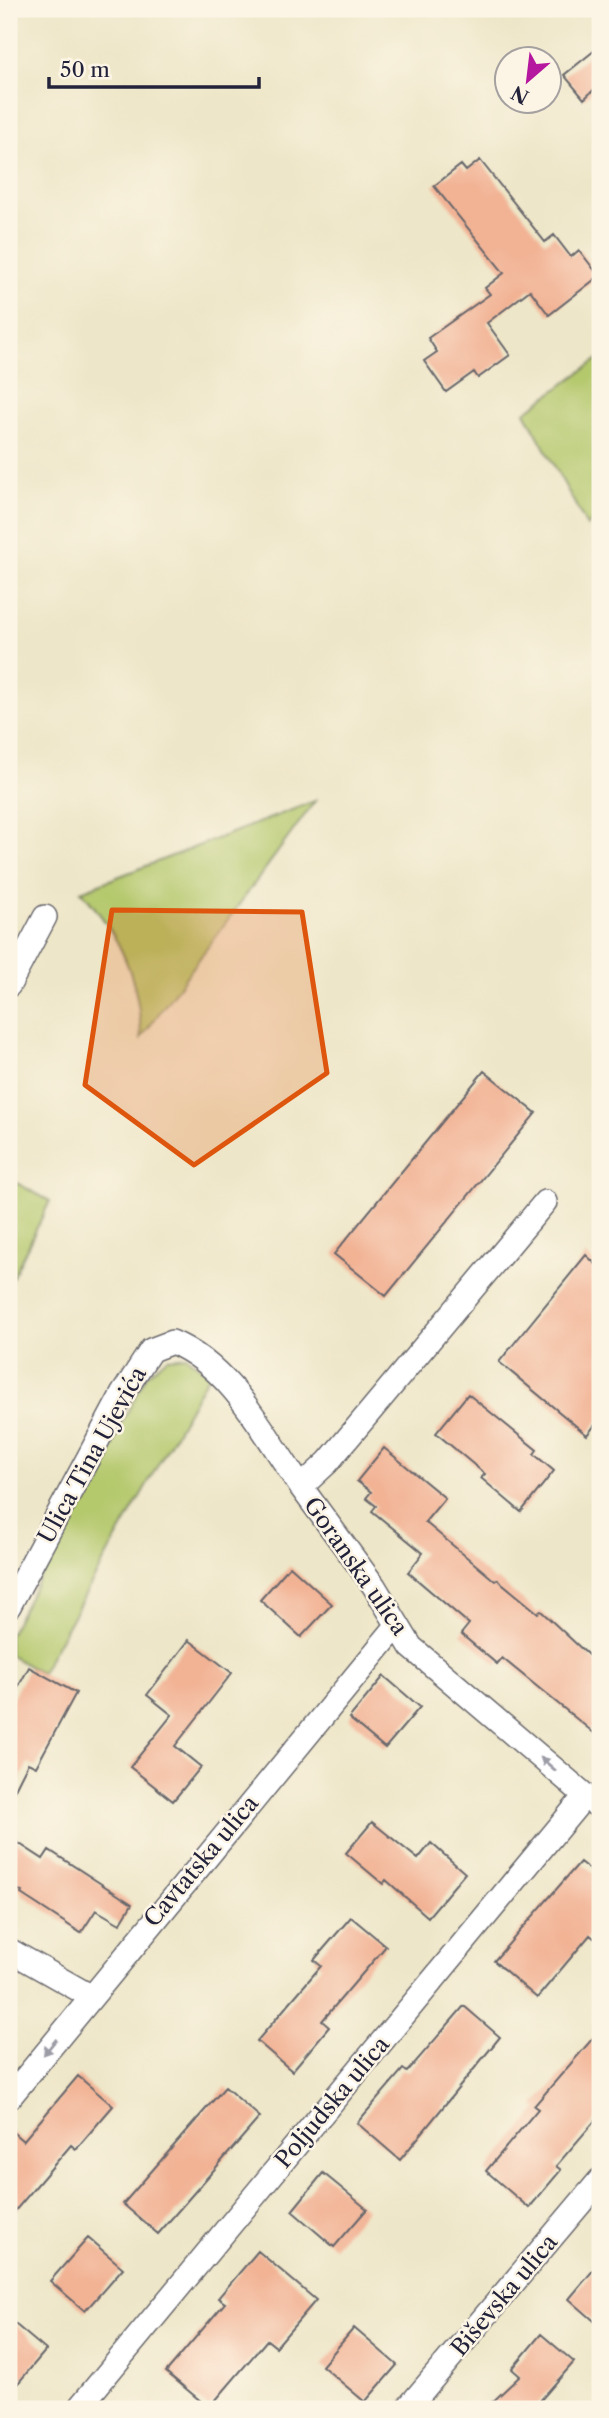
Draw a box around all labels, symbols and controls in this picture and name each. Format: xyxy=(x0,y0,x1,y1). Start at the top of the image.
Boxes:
scale bar xyxy=(49,46,259,90)
north arrow xyxy=(494,46,564,116)
text: 50 m xyxy=(60,57,110,82)
text: N xyxy=(508,81,533,109)
street label: Ulica Tina Ujevića xyxy=(32,1361,153,1548)
street label: Goranska ulica xyxy=(298,1492,414,1641)
one-way arrow xyxy=(540,1757,557,1772)
street label: Cavtatska ulica xyxy=(138,1789,265,1932)
street label: Poljudska ulica xyxy=(269,2030,396,2174)
one-way arrow xyxy=(42,2037,57,2055)
street label: Biševska ulica xyxy=(445,2228,564,2362)

